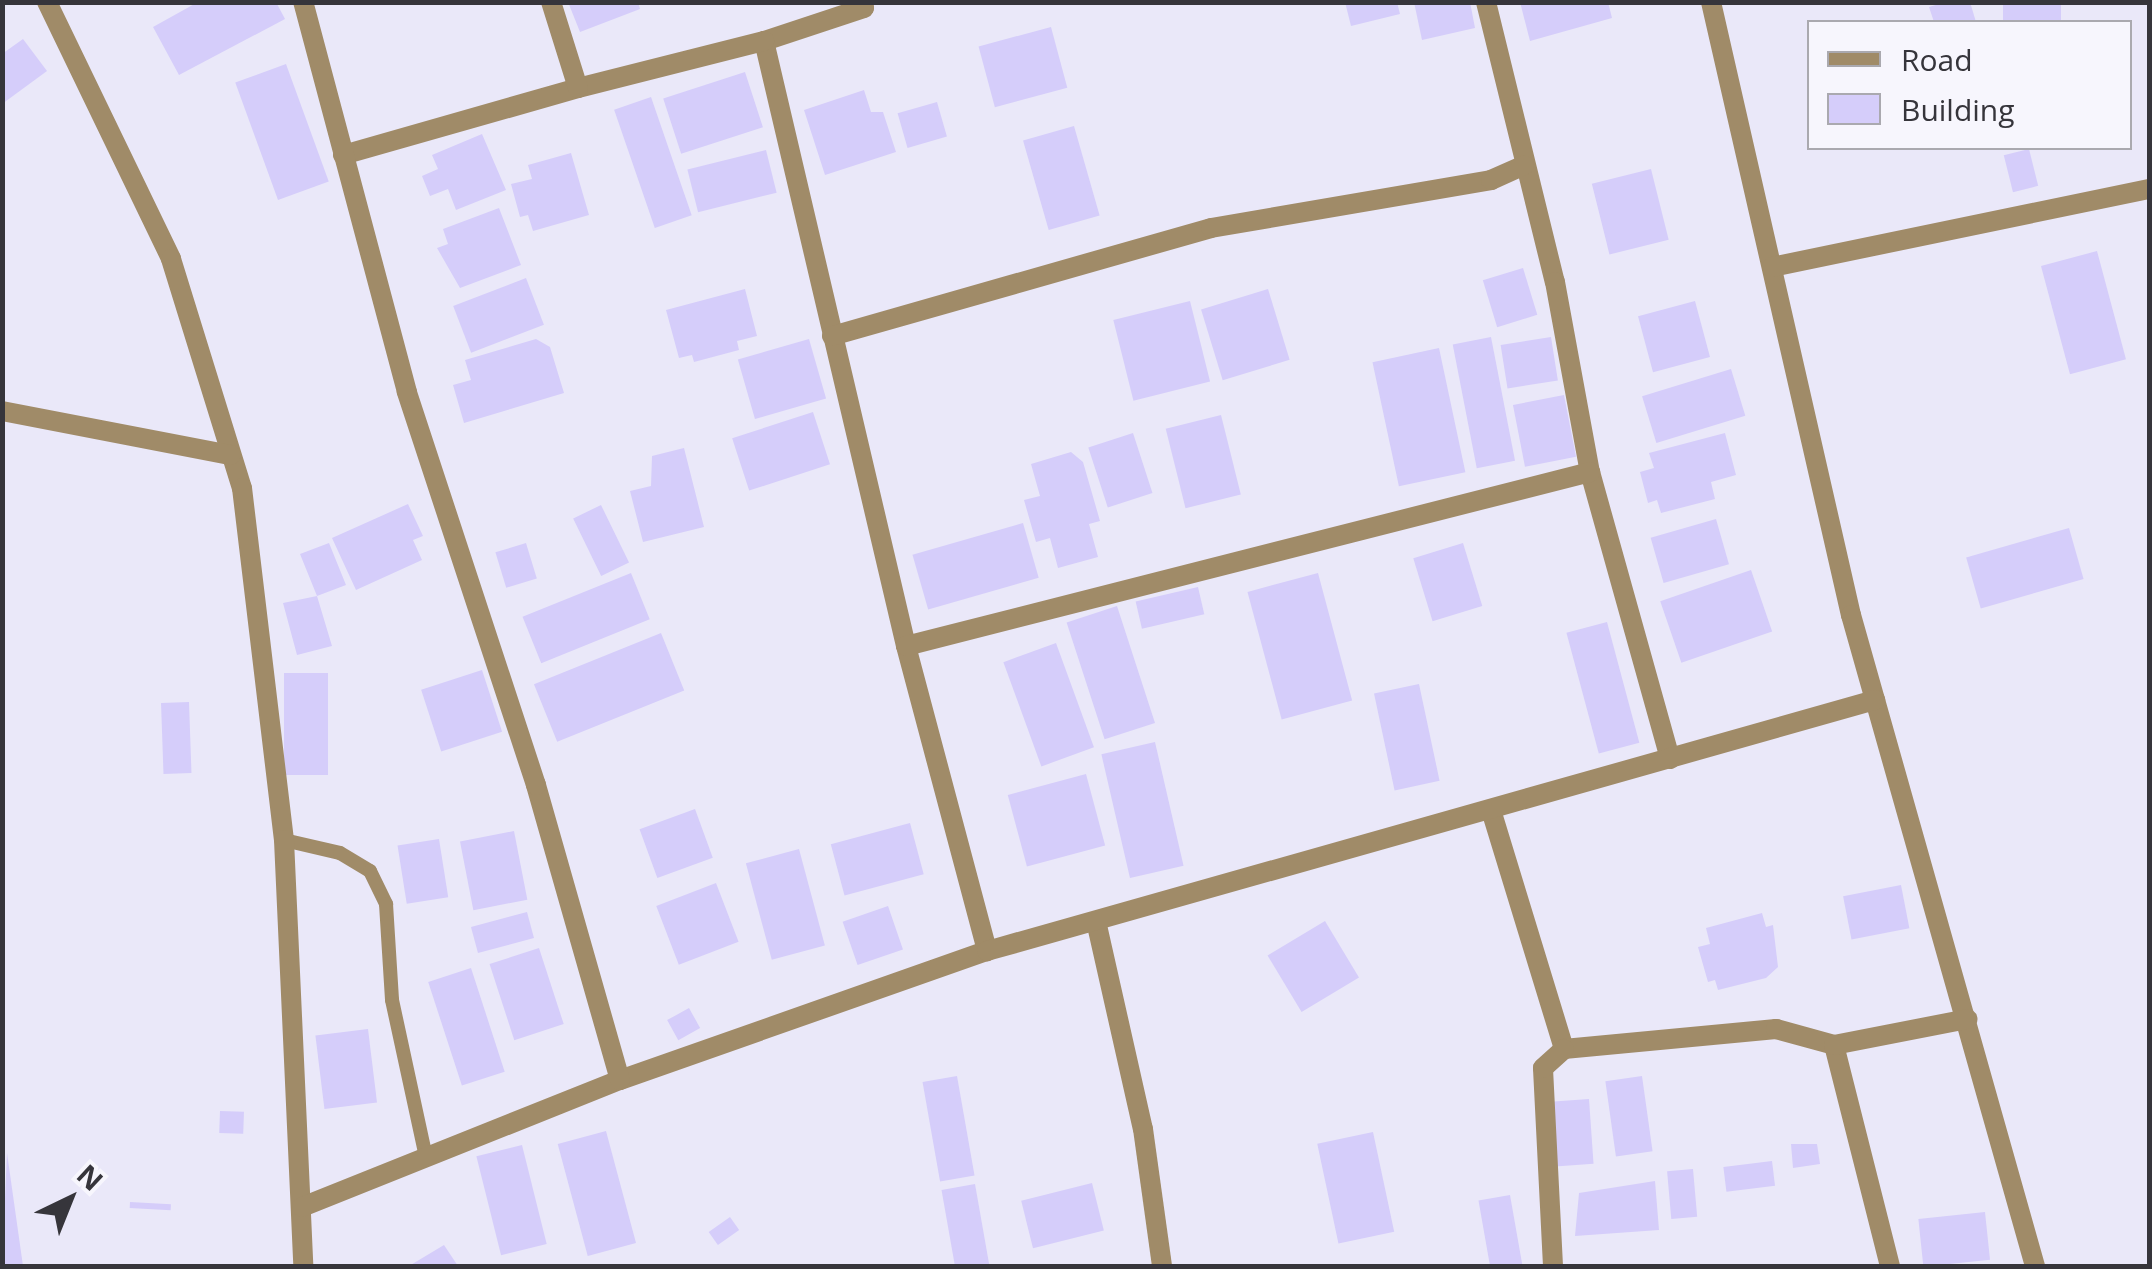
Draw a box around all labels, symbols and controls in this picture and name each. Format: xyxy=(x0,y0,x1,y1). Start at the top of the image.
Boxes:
legend xyxy=(1807,20,2132,150)
text: Road xyxy=(1901,39,1973,80)
text: Building xyxy=(1901,89,2015,130)
north arrow xyxy=(20,1149,120,1249)
text: N xyxy=(69,1155,112,1199)

